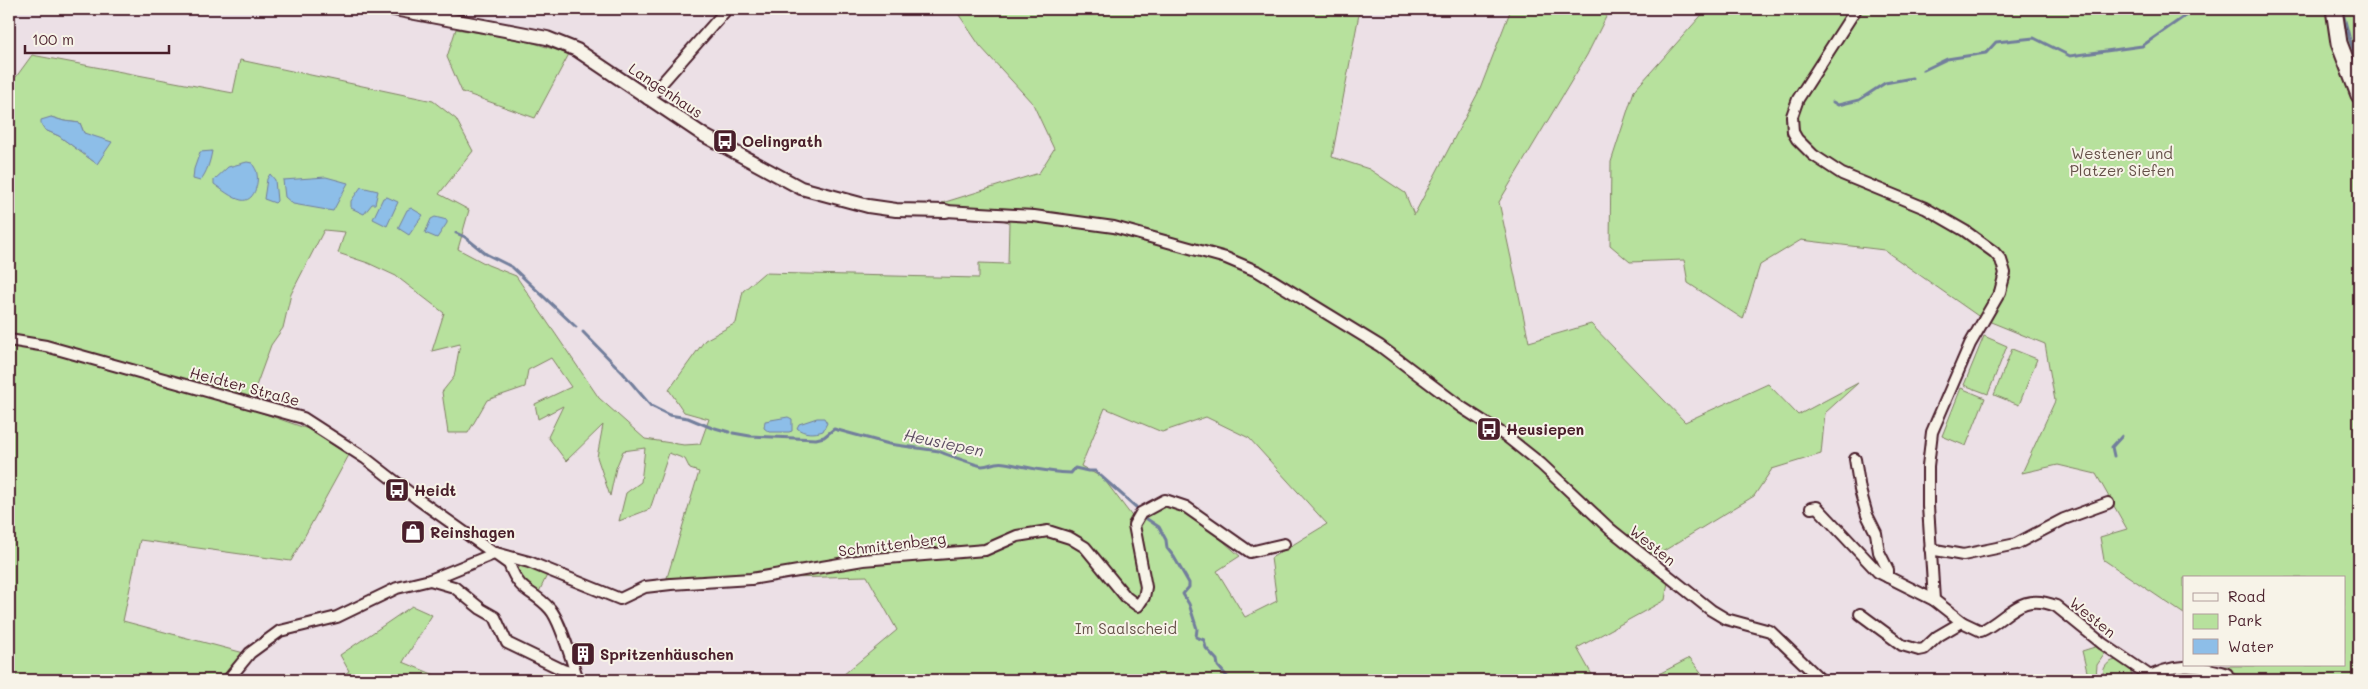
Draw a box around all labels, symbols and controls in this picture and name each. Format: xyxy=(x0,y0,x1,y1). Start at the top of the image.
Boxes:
scale bar xyxy=(25,22,169,54)
text: 100 m xyxy=(32,29,74,49)
street label: Langenhaus xyxy=(625,58,707,122)
bus stop icon: Oelingrath xyxy=(712,128,738,154)
place label: Oelingrath xyxy=(742,131,822,151)
park label: Westener und Platzer Siefen xyxy=(2070,143,2174,180)
street label: Heidter Straße xyxy=(188,362,302,410)
bus stop icon: Heusiepen xyxy=(1476,416,1502,442)
place label: Heusiepen xyxy=(1506,419,1584,439)
water label: Heusiepen xyxy=(902,423,986,461)
bus stop icon: Heidt xyxy=(384,477,410,503)
place label: Heidt xyxy=(414,480,457,500)
shop icon: Reinshagen xyxy=(400,519,426,545)
street label: Westen xyxy=(1626,520,1680,570)
place label: Reinshagen xyxy=(430,522,515,542)
street label: Schmittenberg xyxy=(837,527,947,561)
legend xyxy=(2183,576,2346,666)
text: Road xyxy=(2228,586,2265,606)
street label: Westen xyxy=(2066,592,2120,642)
text: Park xyxy=(2228,610,2262,630)
park label: Im Saalscheid xyxy=(1075,618,1177,638)
text: Water xyxy=(2228,636,2274,656)
building icon: Spritzenhäuschen xyxy=(570,641,596,667)
place label: Spritzenhäuschen xyxy=(600,644,734,664)

